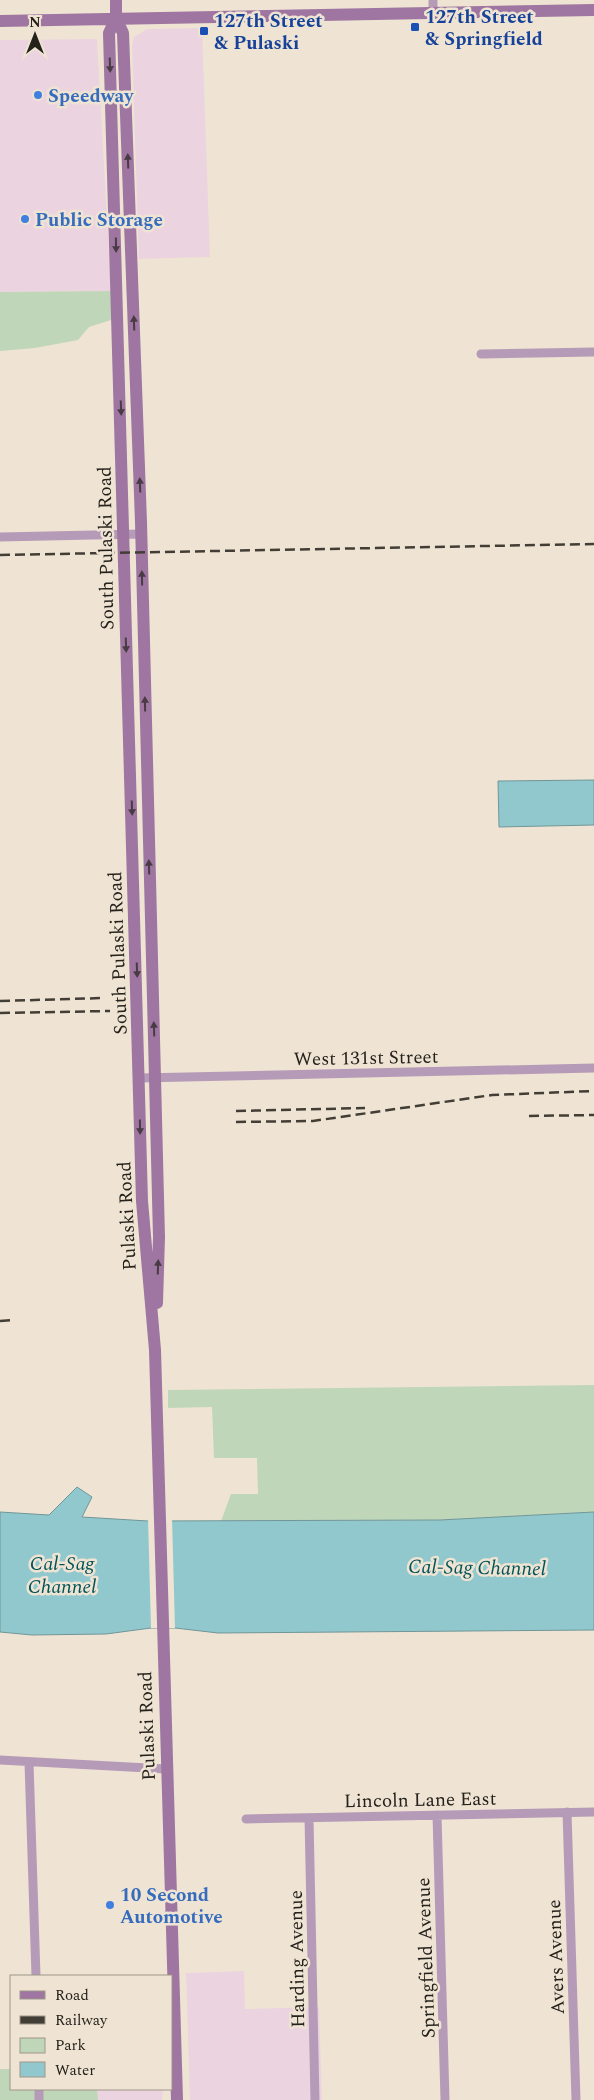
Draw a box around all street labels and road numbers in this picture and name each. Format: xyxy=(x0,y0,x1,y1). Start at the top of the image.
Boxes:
street label: South Pulaski Road xyxy=(91,466,122,630)
street label: South Pulaski Road xyxy=(101,871,136,1035)
street label: West 131st Street xyxy=(293,1043,439,1074)
street label: Pulaski Road xyxy=(110,1160,145,1271)
street label: Pulaski Road xyxy=(131,1671,164,1781)
street label: Lincoln Lane East xyxy=(344,1785,497,1816)
street label: Springfield Avenue xyxy=(409,1877,444,2039)
street label: Harding Avenue xyxy=(282,1890,313,2028)
street label: Avers Avenue xyxy=(540,1899,573,2015)

